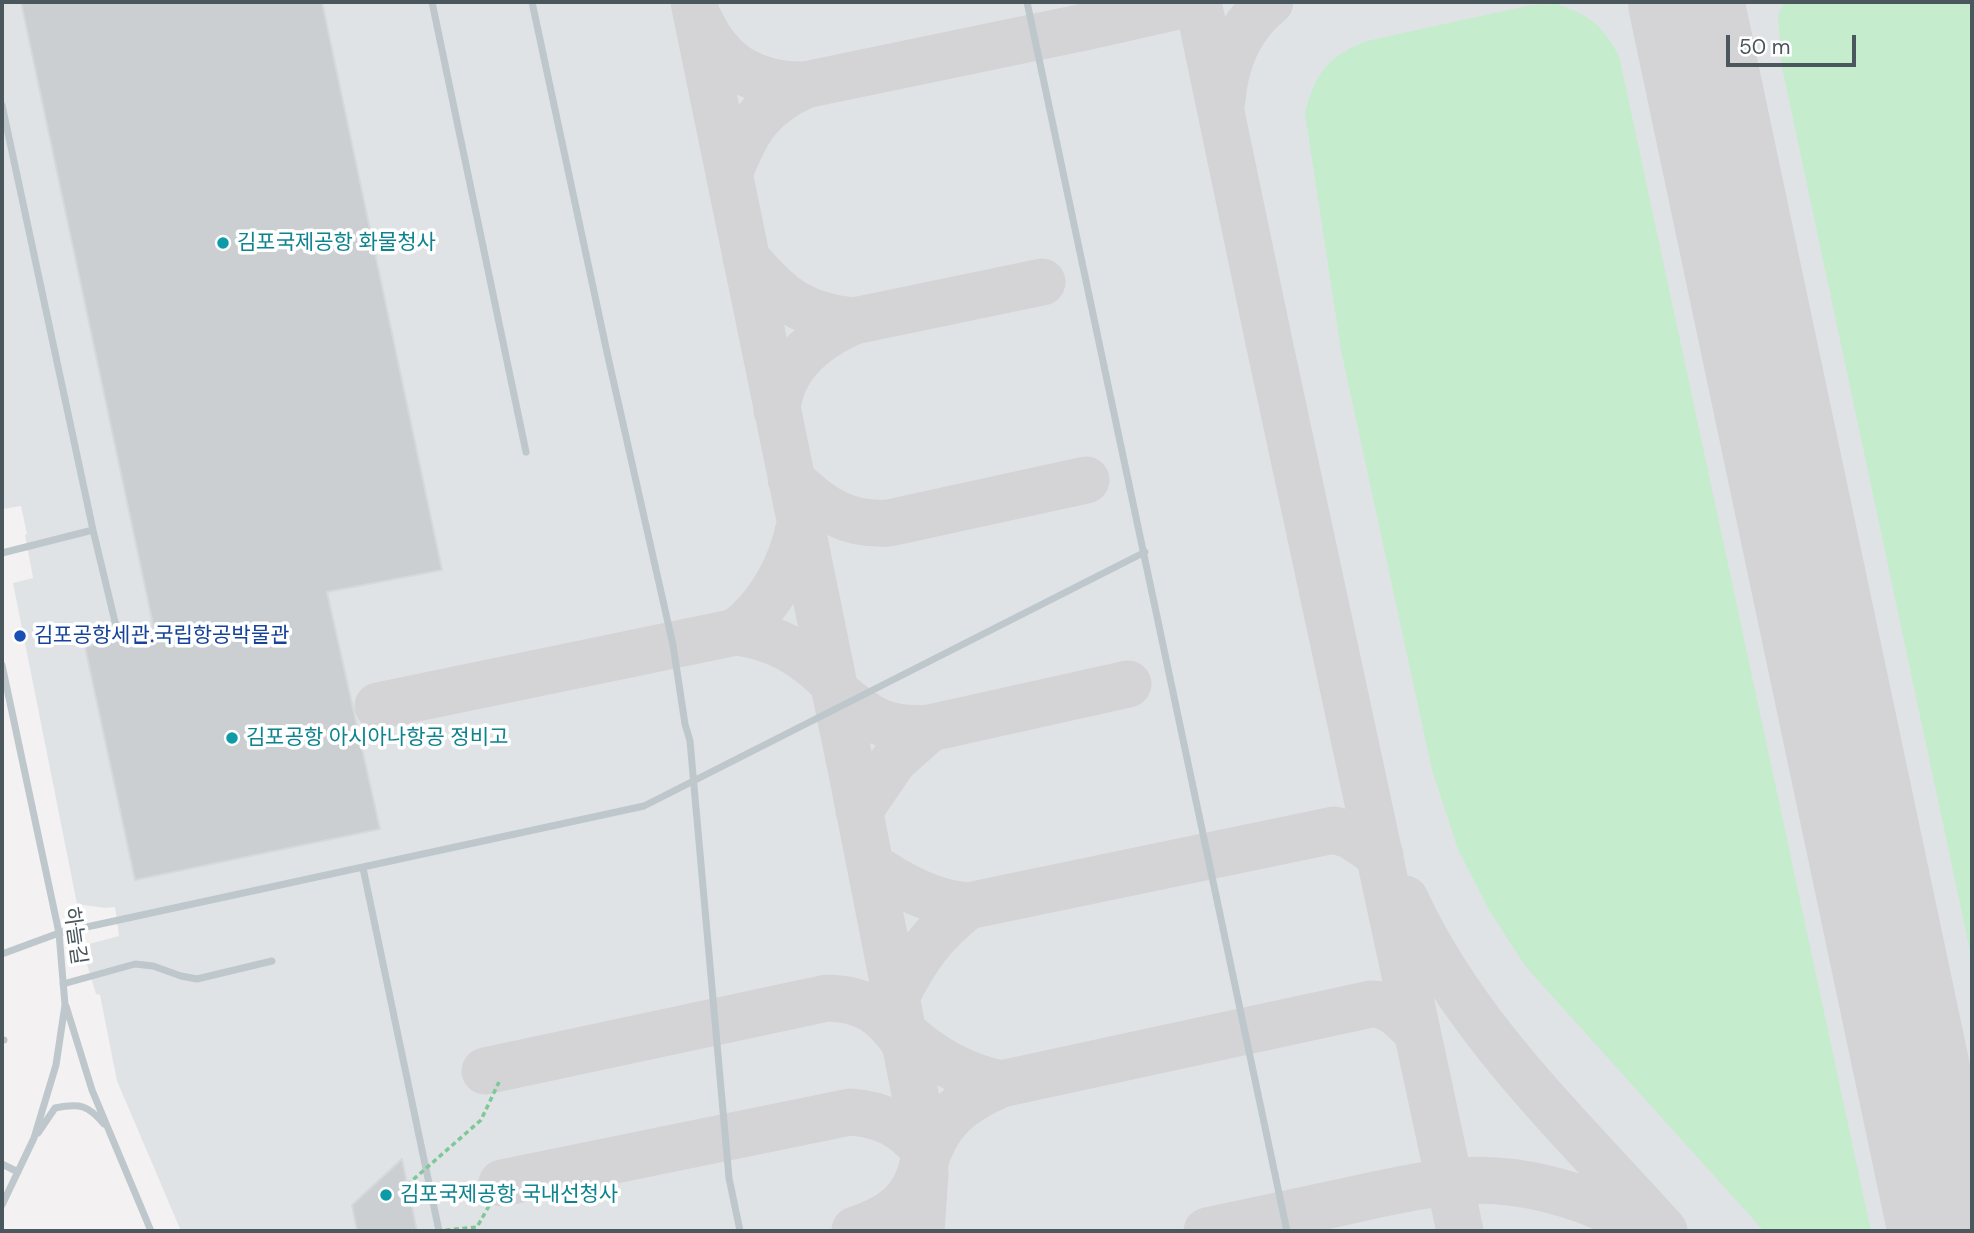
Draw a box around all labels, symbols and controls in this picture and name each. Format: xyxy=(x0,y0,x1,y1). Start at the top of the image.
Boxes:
scale bar xyxy=(1729,21,1858,65)
text: 50 m xyxy=(1739,33,1790,61)
place label: 김포국제공항 화물청사 xyxy=(237,230,436,256)
marker: 김포국제공항 화물청사 xyxy=(215,235,231,251)
place label: 김포공항세관.국립항공박물관 xyxy=(34,623,289,649)
marker: 김포공항세관.국립항공박물관 xyxy=(12,628,28,644)
place label: 김포공항 아시아나항공 정비고 xyxy=(246,725,508,751)
marker: 김포공항 아시아나항공 정비고 xyxy=(224,730,240,746)
street label: 하늘길 xyxy=(57,906,91,966)
place label: 김포국제공항 국내선청사 xyxy=(400,1182,618,1208)
marker: 김포국제공항 국내선청사 xyxy=(378,1187,394,1203)

